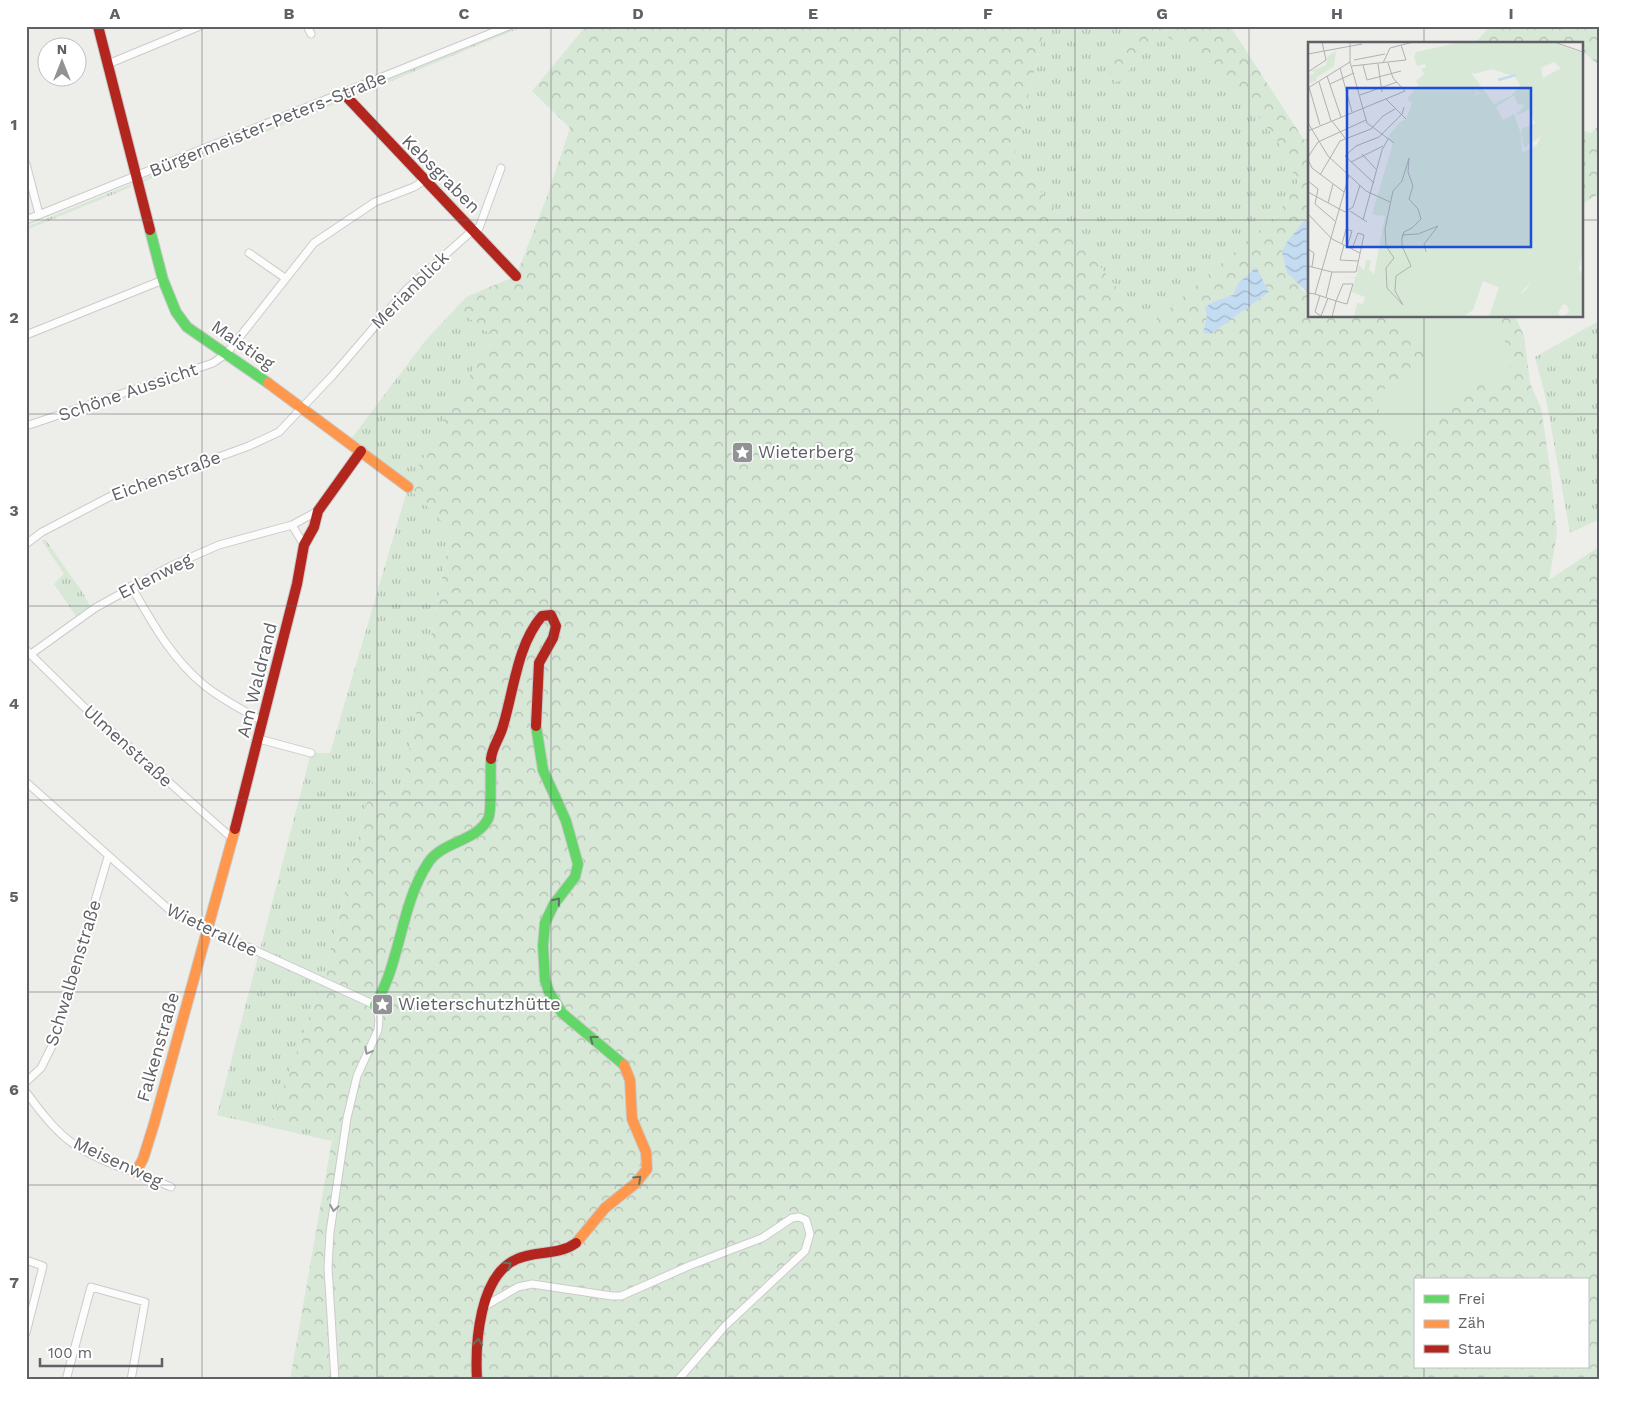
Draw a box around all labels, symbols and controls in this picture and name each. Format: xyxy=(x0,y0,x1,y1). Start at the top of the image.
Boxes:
text: A xyxy=(110,4,121,23)
text: B xyxy=(284,4,295,23)
text: C xyxy=(459,4,470,23)
text: D xyxy=(632,4,644,23)
text: E xyxy=(808,4,818,23)
text: F xyxy=(983,4,993,23)
text: G xyxy=(1156,4,1168,23)
text: H xyxy=(1331,4,1343,23)
text: I xyxy=(1508,4,1514,23)
north arrow xyxy=(38,38,88,88)
text: N xyxy=(57,41,67,57)
inset map xyxy=(1308,42,1584,318)
street label: Bürgermeister-Peters-Straße xyxy=(146,66,389,181)
text: 1 xyxy=(11,115,17,134)
street label: Kebsgraben xyxy=(398,130,485,217)
street label: Merianblick xyxy=(367,247,453,333)
text: 2 xyxy=(9,308,19,327)
street label: Maistieg xyxy=(208,315,279,374)
street label: Schöne Aussicht xyxy=(56,358,201,425)
place icon: Wieterberg xyxy=(730,440,754,464)
place label: Wieterberg xyxy=(758,441,854,462)
street label: Eichenstraße xyxy=(108,446,223,505)
text: 3 xyxy=(9,501,19,520)
street label: Erlenweg xyxy=(114,548,196,603)
street label: Am Waldrand xyxy=(232,620,281,740)
text: 4 xyxy=(9,694,19,713)
street label: Ulmenstraße xyxy=(79,700,177,791)
text: 5 xyxy=(9,887,19,906)
street label: Schwalbenstraße xyxy=(40,897,105,1048)
one-way arrow xyxy=(551,897,560,906)
street label: Wieterallee xyxy=(163,898,261,961)
street label: Falkenstraße xyxy=(132,990,183,1104)
place icon: Wieterschutzhütte xyxy=(370,992,394,1016)
place label: Wieterschutzhütte xyxy=(398,993,561,1014)
one-way arrow xyxy=(590,1037,599,1045)
one-way arrow xyxy=(364,1045,374,1054)
text: 6 xyxy=(9,1080,19,1099)
street label: Meisenweg xyxy=(70,1132,167,1192)
one-way arrow xyxy=(633,1176,642,1185)
one-way arrow xyxy=(329,1204,339,1213)
one-way arrow xyxy=(502,1262,512,1271)
text: 7 xyxy=(9,1273,19,1292)
legend xyxy=(1414,1278,1588,1368)
text: Frei xyxy=(1458,1290,1485,1308)
text: Zäh xyxy=(1458,1314,1485,1332)
scale bar xyxy=(40,1336,162,1368)
one-way arrow xyxy=(472,1338,483,1346)
text: Stau xyxy=(1458,1340,1492,1358)
text: 100 m xyxy=(48,1344,92,1362)

